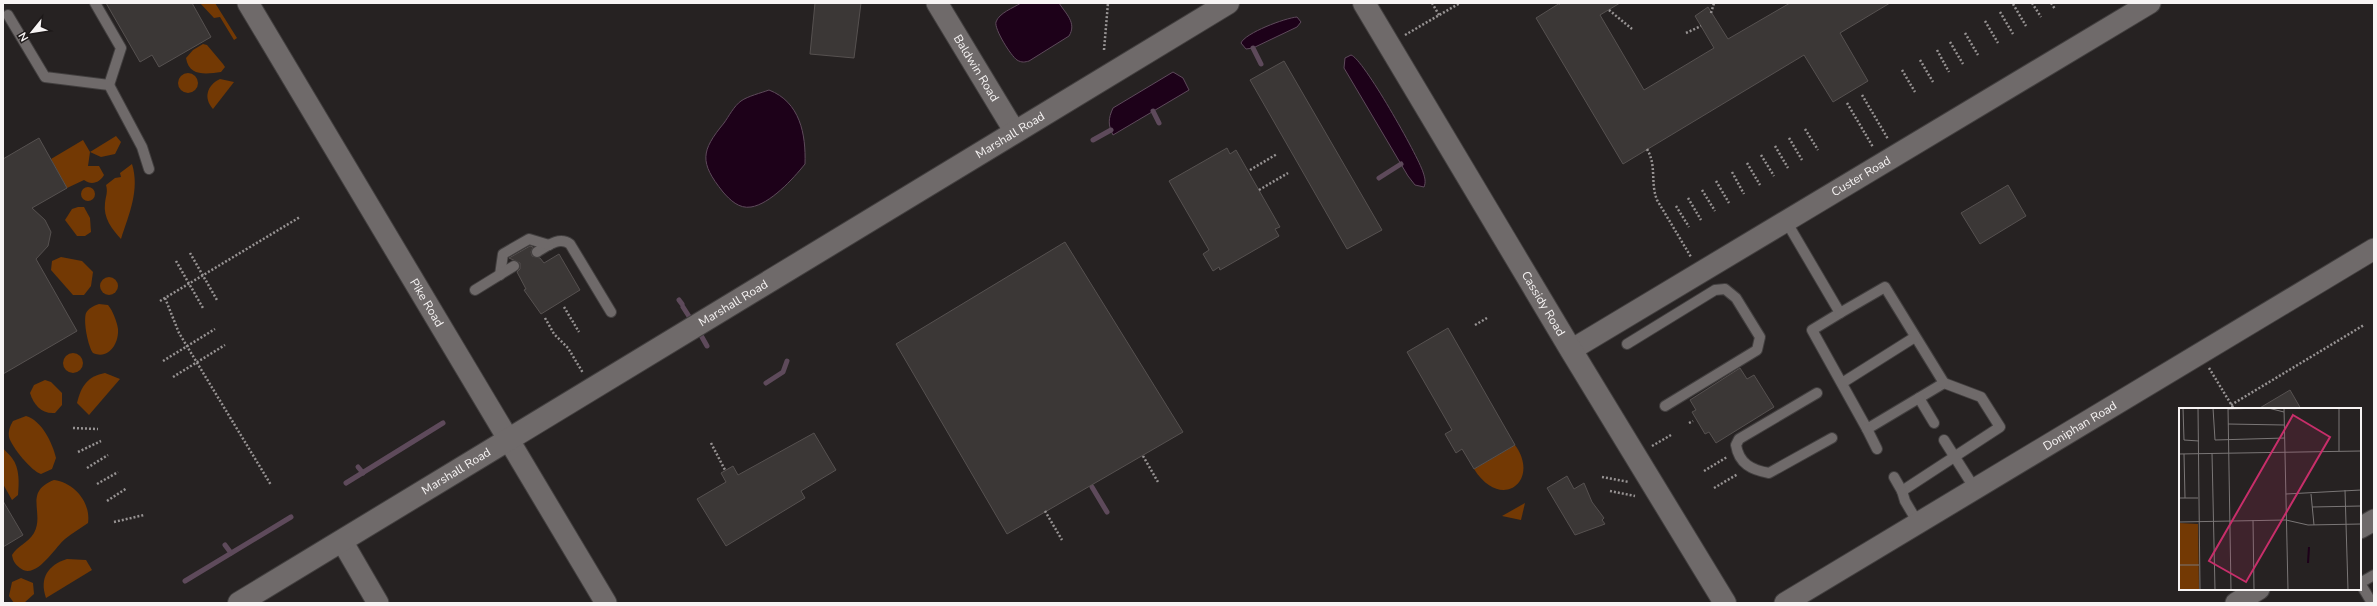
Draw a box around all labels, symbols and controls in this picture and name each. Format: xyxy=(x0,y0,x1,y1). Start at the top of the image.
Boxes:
north arrow xyxy=(12,12,52,52)
text: N xyxy=(15,29,32,44)
street label: Baldwin Road xyxy=(950,31,1003,105)
street label: Marshall Road xyxy=(973,108,1048,162)
street label: Custer Road xyxy=(1828,152,1893,200)
street label: Cassidy Road xyxy=(1518,268,1569,339)
street label: Pike Road xyxy=(406,276,447,330)
street label: Marshall Road xyxy=(696,276,771,330)
street label: Doniphan Road xyxy=(2040,397,2120,454)
inset map xyxy=(2179,408,2361,590)
street label: Marshall Road xyxy=(419,444,494,498)

